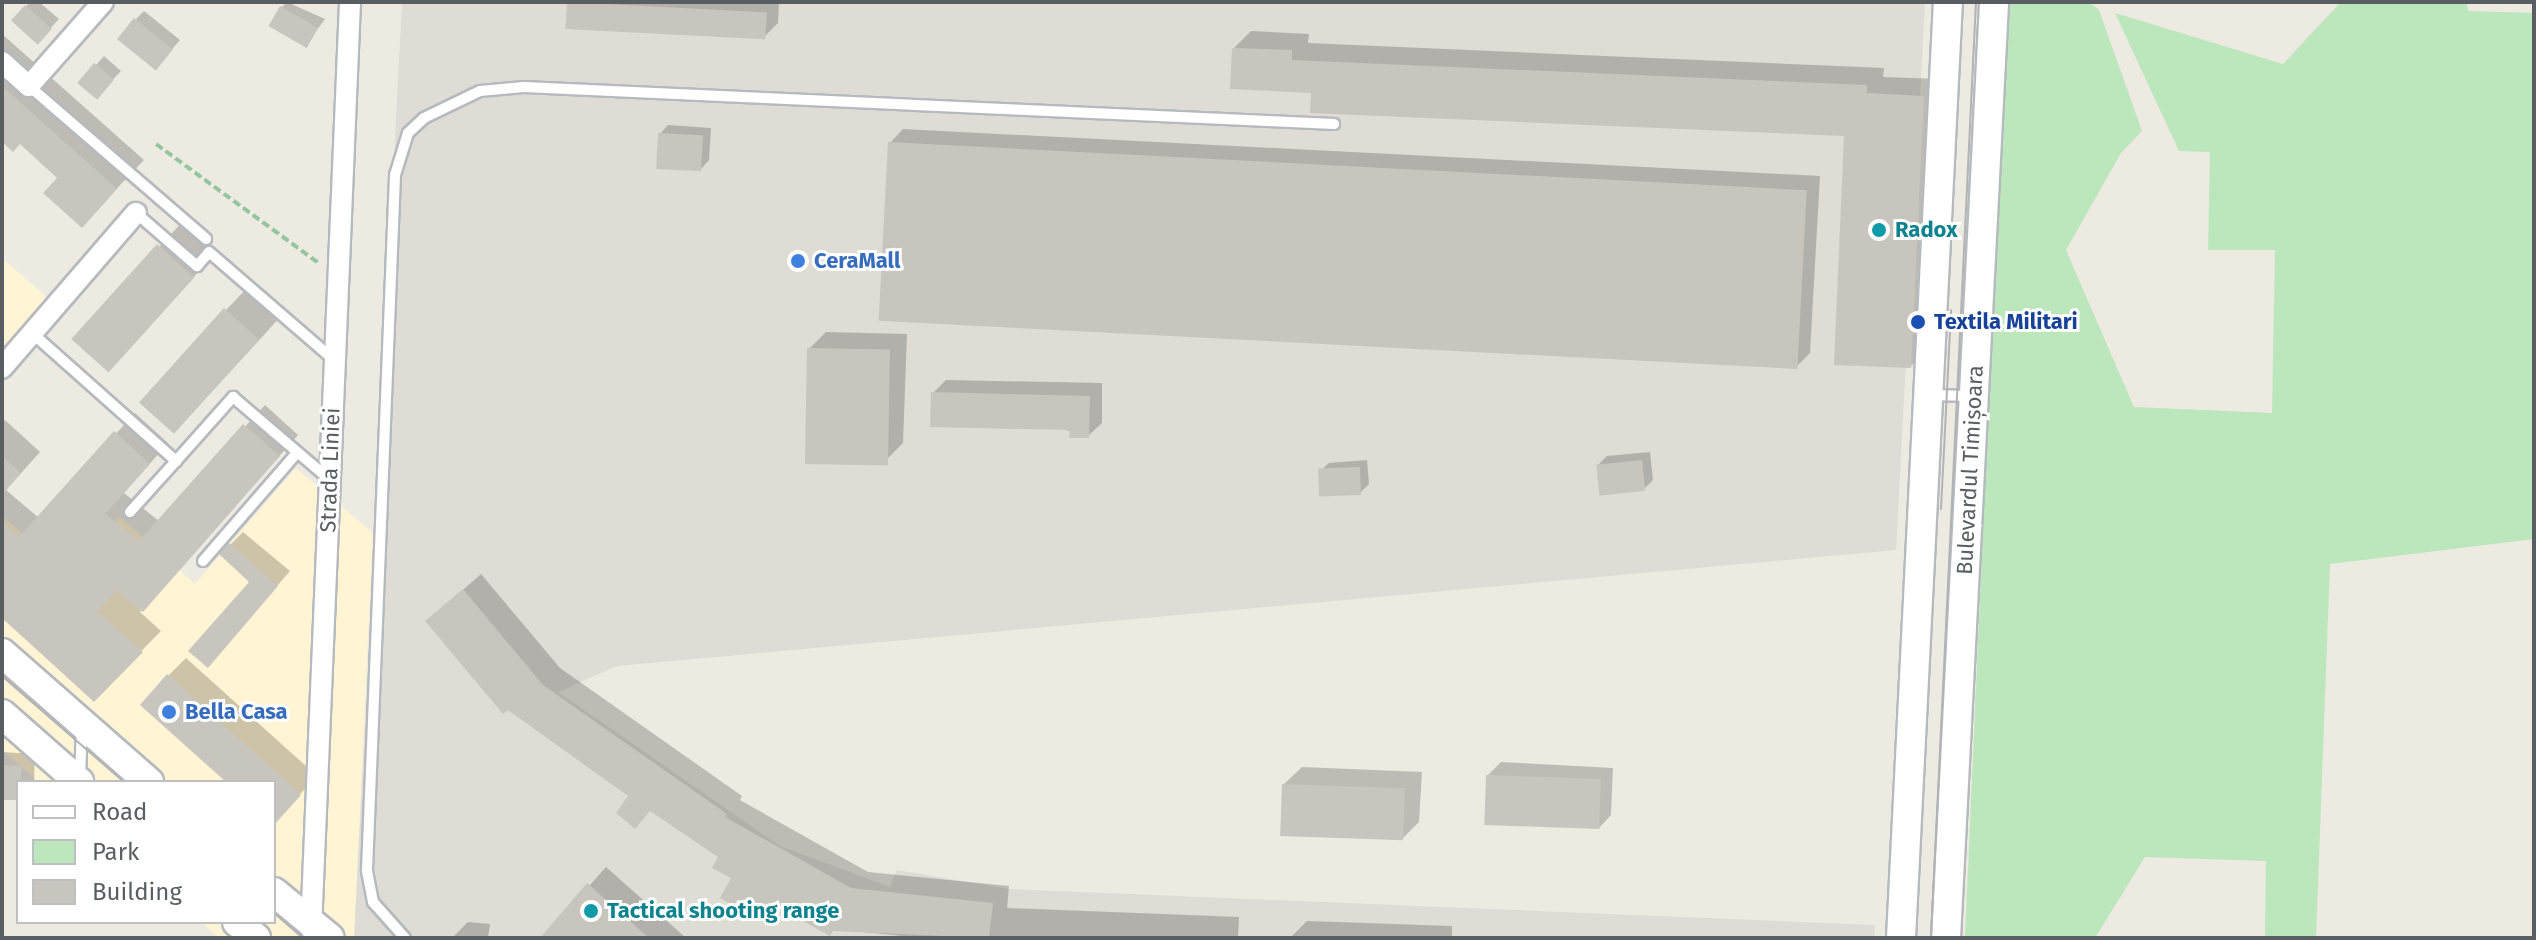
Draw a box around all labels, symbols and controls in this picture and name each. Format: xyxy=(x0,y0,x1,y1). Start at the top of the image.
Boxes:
place label: Radox xyxy=(1895,217,1957,243)
marker: Radox xyxy=(1870,221,1888,239)
place label: CeraMall xyxy=(814,248,901,274)
marker: CeraMall xyxy=(789,252,807,270)
place label: Textila Militari xyxy=(1934,309,2078,335)
marker: Textila Militari xyxy=(1909,313,1927,331)
street label: Bulevardul Timișoara xyxy=(1951,364,1989,576)
street label: Strada Liniei xyxy=(315,407,345,533)
place label: Bella Casa xyxy=(185,699,288,725)
marker: Bella Casa xyxy=(160,703,178,721)
legend xyxy=(16,780,276,924)
text: Road xyxy=(92,798,147,826)
text: Park xyxy=(92,838,139,866)
text: Building xyxy=(92,878,182,906)
place label: Tactical shooting range xyxy=(607,898,839,924)
marker: Tactical shooting range xyxy=(582,902,600,920)

